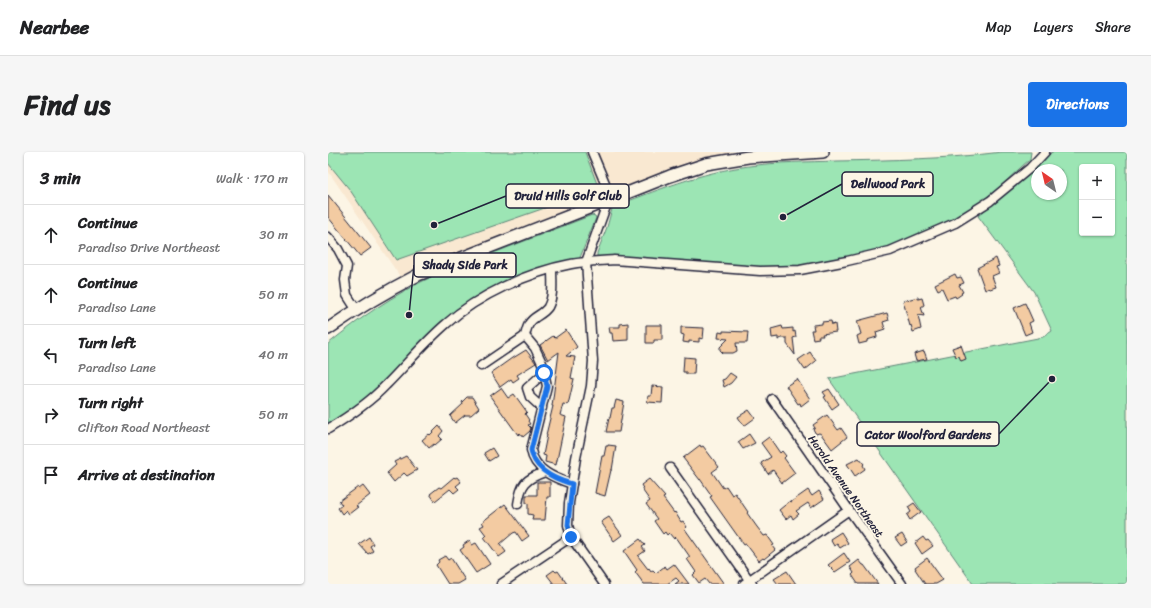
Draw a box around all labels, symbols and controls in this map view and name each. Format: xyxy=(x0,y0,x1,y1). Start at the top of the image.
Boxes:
text: Nearbee xyxy=(20,11,89,44)
text: Map xyxy=(986,15,1011,40)
text: Layers xyxy=(1033,15,1073,40)
text: Share xyxy=(1095,15,1131,40)
text: Find us xyxy=(24,80,111,129)
button: Directions xyxy=(1028,82,1127,127)
text: 3 min xyxy=(40,163,81,193)
north arrow xyxy=(1031,164,1067,200)
map controls xyxy=(1079,164,1115,236)
button: + xyxy=(1079,164,1115,200)
text: Walk · 170 m xyxy=(216,167,288,190)
callout: Dellwood Park xyxy=(842,172,933,196)
text: Dellwood Park xyxy=(851,173,926,195)
callout: Druid Hills Golf Club xyxy=(506,184,629,208)
text: Druid Hills Golf Club xyxy=(514,185,622,207)
button: − xyxy=(1079,200,1115,236)
text: Continue xyxy=(78,210,138,236)
text: 30 m xyxy=(259,223,288,246)
icon: ahead xyxy=(40,224,62,246)
text: Paradiso Drive Northeast xyxy=(78,236,220,259)
callout: Shady Side Park xyxy=(414,253,516,277)
text: Shady Side Park xyxy=(421,254,508,276)
text: Continue xyxy=(78,270,138,296)
text: 50 m xyxy=(258,283,288,306)
icon: ahead xyxy=(40,284,62,306)
text: Paradiso Lane xyxy=(78,296,156,319)
text: Turn left xyxy=(78,330,136,356)
text: 40 m xyxy=(258,343,288,366)
icon: left xyxy=(40,344,62,366)
text: Paradiso Lane xyxy=(78,356,156,379)
route start xyxy=(535,364,553,382)
text: Turn right xyxy=(78,390,143,416)
text: 50 m xyxy=(258,403,288,426)
icon: right xyxy=(40,404,62,426)
text: Clifton Road Northeast xyxy=(78,416,210,439)
callout: Cator Woolford Gardens xyxy=(857,422,999,446)
text: Cator Woolford Gardens xyxy=(864,424,992,446)
street label: Harold Avenue Northeast xyxy=(803,431,888,542)
text: Arrive at destination xyxy=(78,462,215,488)
icon: arrive xyxy=(40,464,62,486)
route end xyxy=(562,528,580,546)

